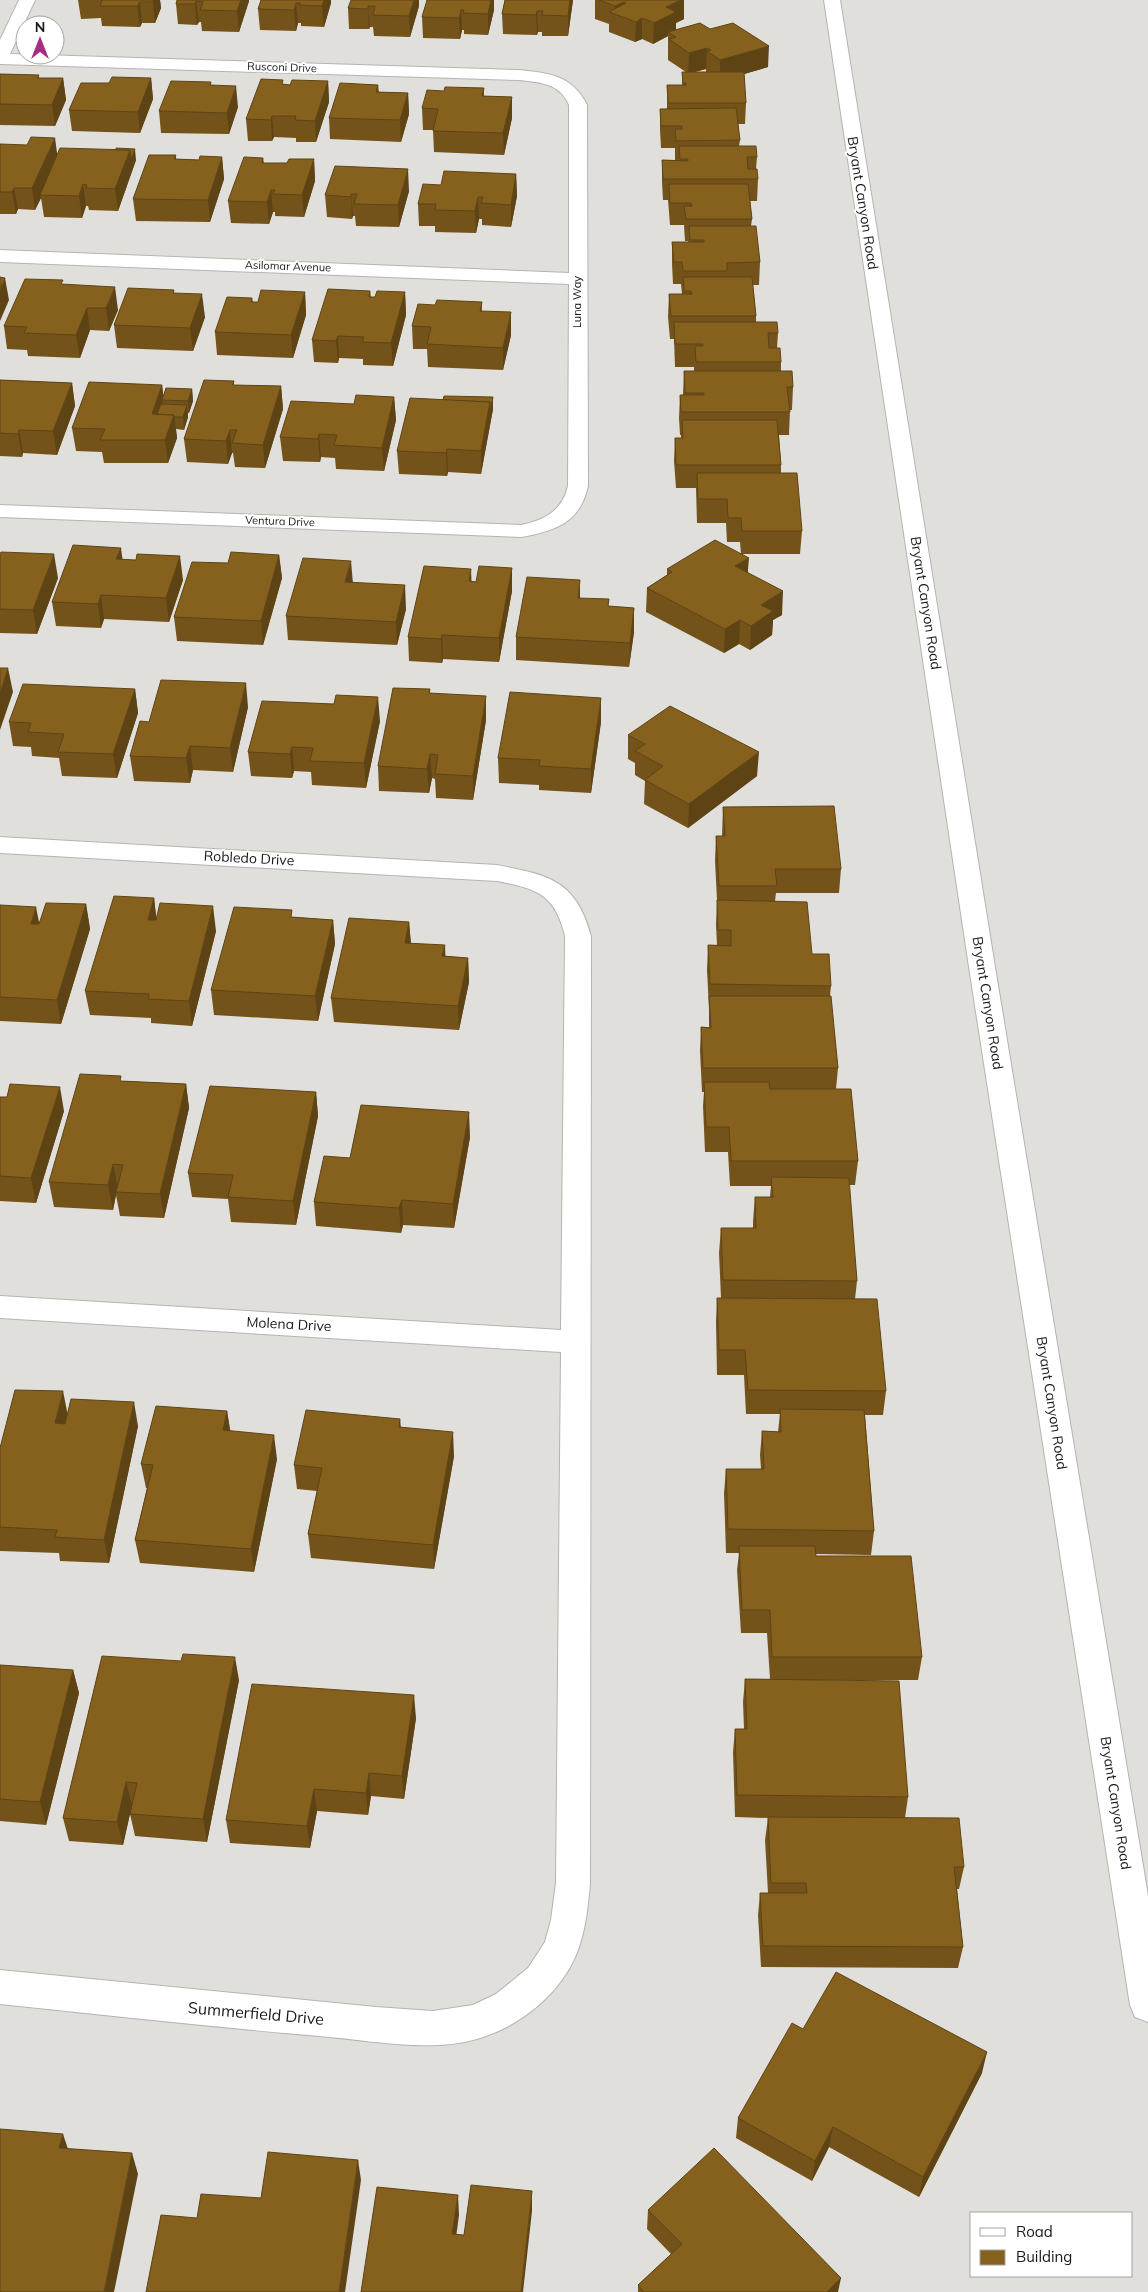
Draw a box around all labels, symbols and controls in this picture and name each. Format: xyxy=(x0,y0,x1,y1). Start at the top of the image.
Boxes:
north arrow xyxy=(15,15,65,65)
text: N xyxy=(35,18,45,36)
street label: Rusconi Drive xyxy=(247,59,317,75)
street label: Bryant Canyon Road xyxy=(844,135,882,271)
street label: Asilomar Avenue xyxy=(245,257,331,275)
street label: Luna Way xyxy=(570,276,584,328)
street label: Ventura Drive xyxy=(245,513,315,529)
street label: Bryant Canyon Road xyxy=(907,535,945,671)
street label: Robledo Drive xyxy=(203,847,295,869)
street label: Bryant Canyon Road xyxy=(969,935,1007,1071)
street label: Molena Drive xyxy=(246,1313,332,1335)
street label: Bryant Canyon Road xyxy=(1033,1335,1071,1471)
street label: Bryant Canyon Road xyxy=(1097,1735,1135,1871)
street label: Summerfield Drive xyxy=(187,1997,325,2029)
legend xyxy=(970,2212,1133,2277)
text: Road xyxy=(1016,2222,1053,2241)
text: Building xyxy=(1016,2247,1072,2266)

